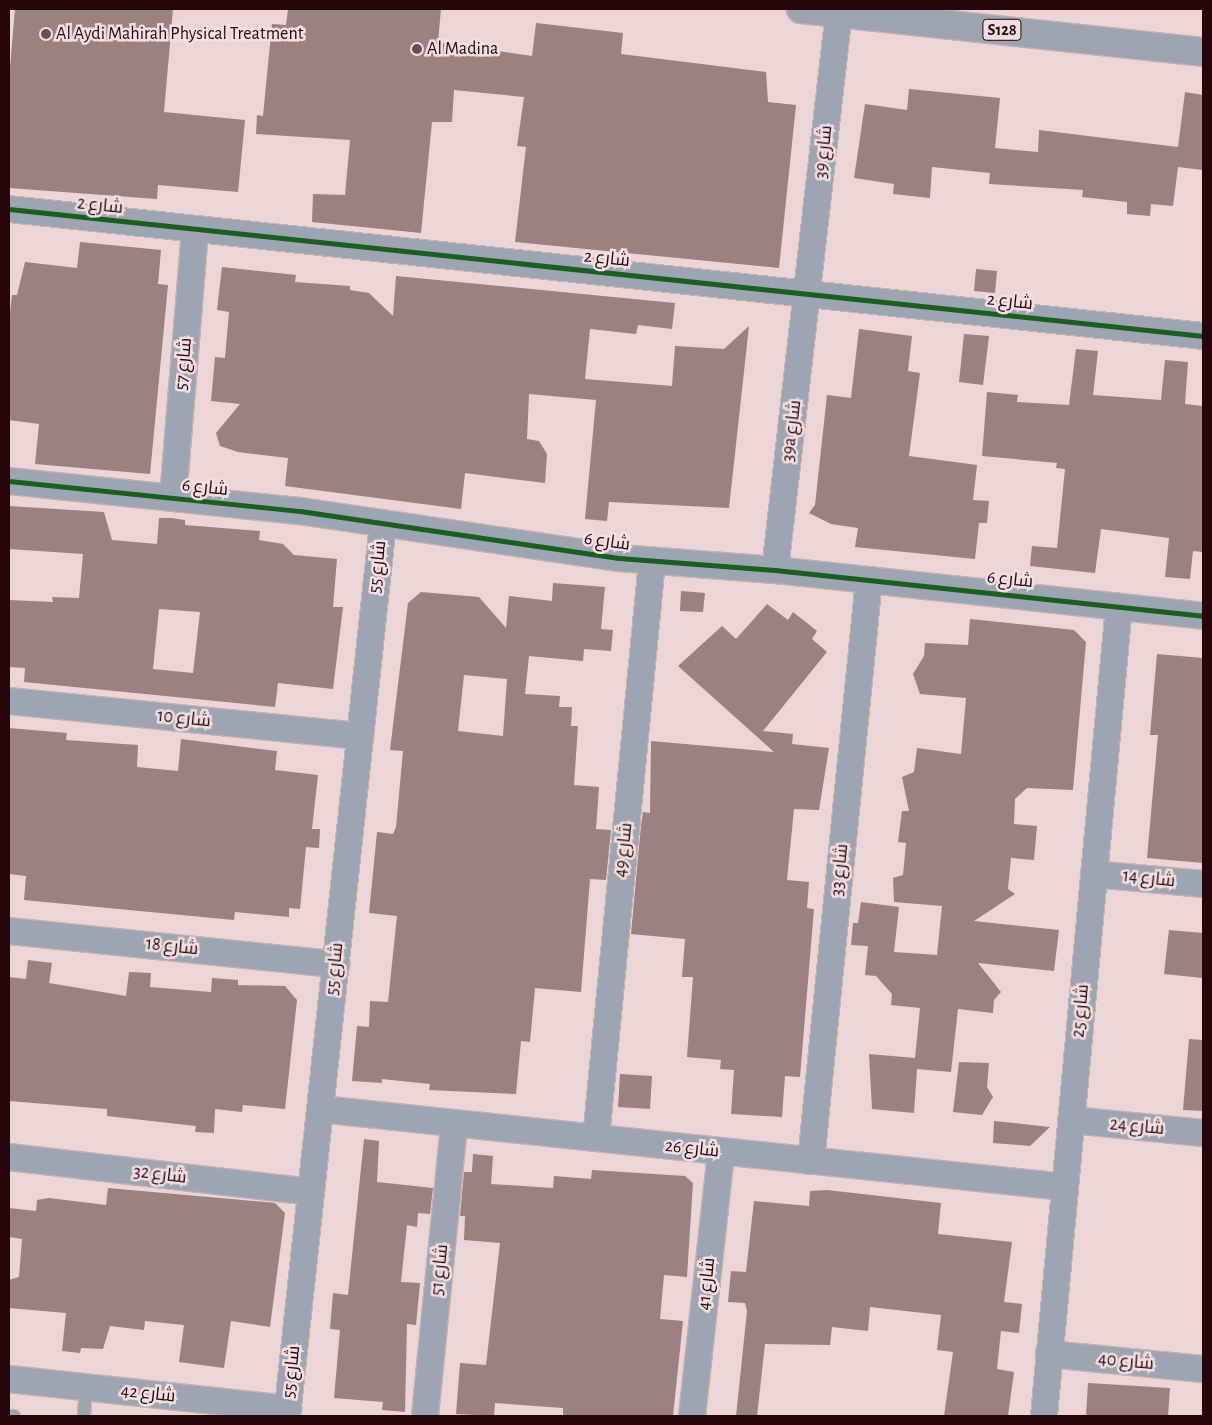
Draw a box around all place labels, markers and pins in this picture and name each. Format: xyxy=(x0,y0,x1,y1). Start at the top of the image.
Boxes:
place label: Al Aydi Mahirah Physical Treatment xyxy=(56,23,303,45)
marker: Al Aydi Mahirah Physical Treatment xyxy=(40,28,52,40)
place label: Al Madina xyxy=(427,38,498,60)
marker: Al Madina xyxy=(411,43,423,55)

